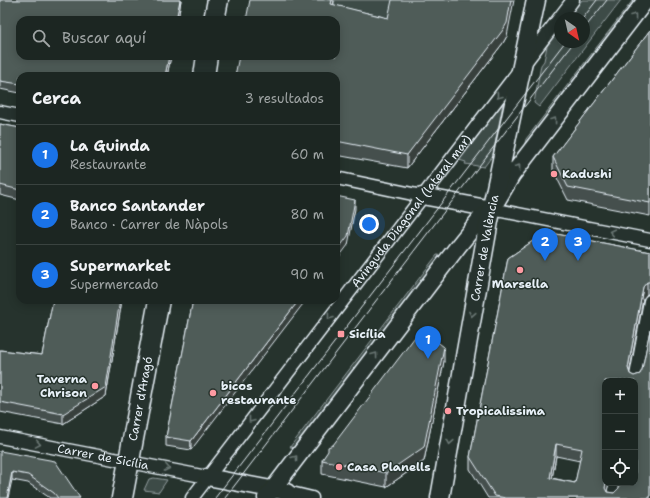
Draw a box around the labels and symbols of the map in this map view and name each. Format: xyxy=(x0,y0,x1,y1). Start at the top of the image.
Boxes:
north arrow xyxy=(554,12,590,48)
one-way arrow xyxy=(629,14,636,21)
one-way arrow xyxy=(497,91,504,98)
one-way arrow xyxy=(550,117,557,124)
street label: Avinguda Diagonal (lateral mar) xyxy=(348,132,475,291)
one-way arrow xyxy=(513,165,520,172)
place label: Kadushi xyxy=(562,166,612,182)
marker: Kadushi xyxy=(549,169,559,179)
street label: Carrer de València xyxy=(467,193,502,302)
your location xyxy=(359,214,379,234)
pin: 2 xyxy=(532,228,558,261)
pin: 3 xyxy=(565,228,591,261)
one-way arrow xyxy=(609,228,615,236)
marker: Marsella xyxy=(515,265,525,275)
place label: Marsella xyxy=(492,276,549,292)
one-way arrow xyxy=(468,311,477,317)
one-way arrow xyxy=(328,312,335,319)
place label: Sicília xyxy=(349,326,386,342)
pin: 1 xyxy=(415,326,441,359)
marker: Sicília xyxy=(336,329,346,339)
one-way arrow xyxy=(370,353,377,360)
street label: Carrer d'Aragó xyxy=(125,355,156,442)
place label: Taverna Chrison xyxy=(37,371,88,401)
place label: bicos restaurante xyxy=(221,378,296,408)
marker: Taverna Chrison xyxy=(90,381,100,391)
marker: bicos restaurante xyxy=(208,388,218,398)
place label: Tropicalissima xyxy=(456,403,546,419)
marker: Tropicalissima xyxy=(443,406,453,416)
one-way arrow xyxy=(249,415,256,422)
one-way arrow xyxy=(35,439,42,447)
one-way arrow xyxy=(446,439,455,445)
street label: Carrer de Sicília xyxy=(56,440,151,474)
one-way arrow xyxy=(291,456,298,463)
place label: Casa Planells xyxy=(347,459,431,475)
marker: Casa Planells xyxy=(334,462,344,472)
one-way arrow xyxy=(164,463,170,472)

